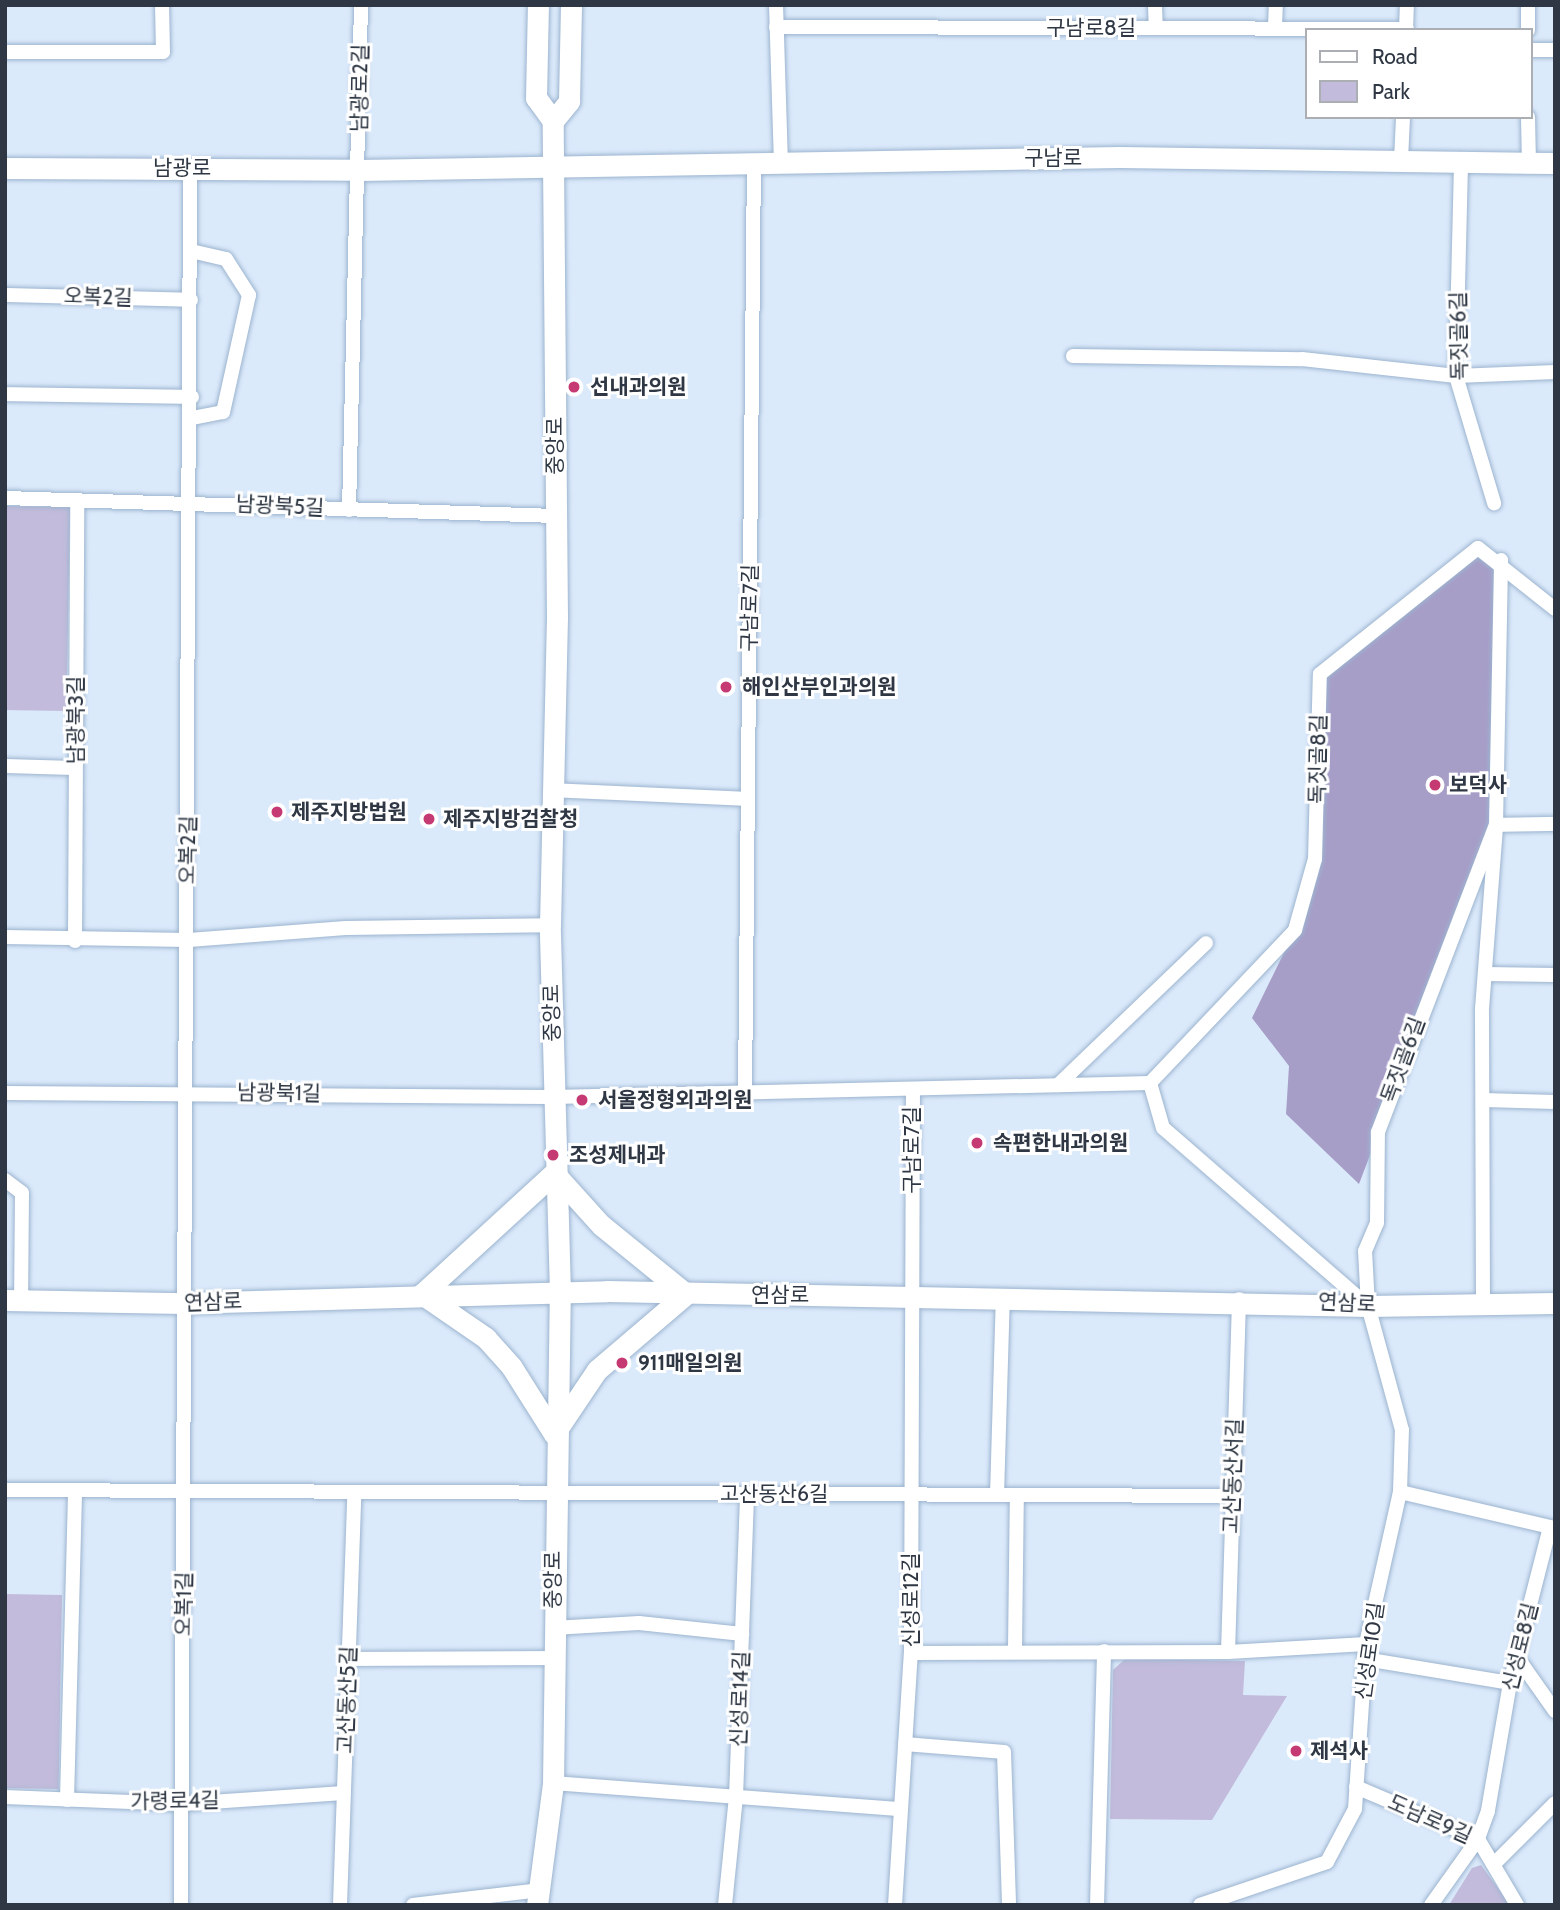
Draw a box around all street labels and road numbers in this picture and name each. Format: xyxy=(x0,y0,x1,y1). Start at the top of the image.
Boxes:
street label: 구남로8길 xyxy=(1046,15,1136,41)
street label: 남광로2길 xyxy=(347,44,373,132)
street label: 구남로 xyxy=(1024,145,1082,171)
street label: 남광로 xyxy=(153,155,211,181)
street label: 오복2길 xyxy=(63,283,133,311)
street label: 독짓골6길 xyxy=(1446,291,1472,381)
street label: 중앙로 xyxy=(542,417,568,475)
street label: 남광북5길 xyxy=(235,491,325,521)
street label: 구남로7길 xyxy=(737,564,763,652)
street label: 남광북3길 xyxy=(63,676,89,764)
street label: 독짓골8길 xyxy=(1305,714,1331,804)
street label: 오복2길 xyxy=(175,815,201,885)
street label: 중앙로 xyxy=(539,984,565,1042)
street label: 독짓골6길 xyxy=(1376,1014,1430,1106)
street label: 남광북1길 xyxy=(237,1080,321,1106)
street label: 구남로7길 xyxy=(899,1106,925,1194)
street label: 연삼로 xyxy=(751,1282,809,1308)
street label: 연삼로 xyxy=(184,1288,242,1316)
street label: 연삼로 xyxy=(1317,1289,1377,1317)
street label: 고산동산서길 xyxy=(1218,1418,1248,1534)
street label: 고산동산6길 xyxy=(720,1481,828,1507)
street label: 중앙로 xyxy=(540,1551,566,1609)
street label: 신성로12길 xyxy=(898,1552,924,1648)
street label: 오복1길 xyxy=(171,1571,197,1637)
street label: 신성로10길 xyxy=(1351,1600,1389,1702)
street label: 신성로8길 xyxy=(1497,1600,1543,1694)
street label: 고산동산5길 xyxy=(333,1646,361,1754)
street label: 신성로14길 xyxy=(726,1650,754,1748)
street label: 가령로4길 xyxy=(130,1788,220,1814)
street label: 도남로9길 xyxy=(1384,1789,1476,1849)

